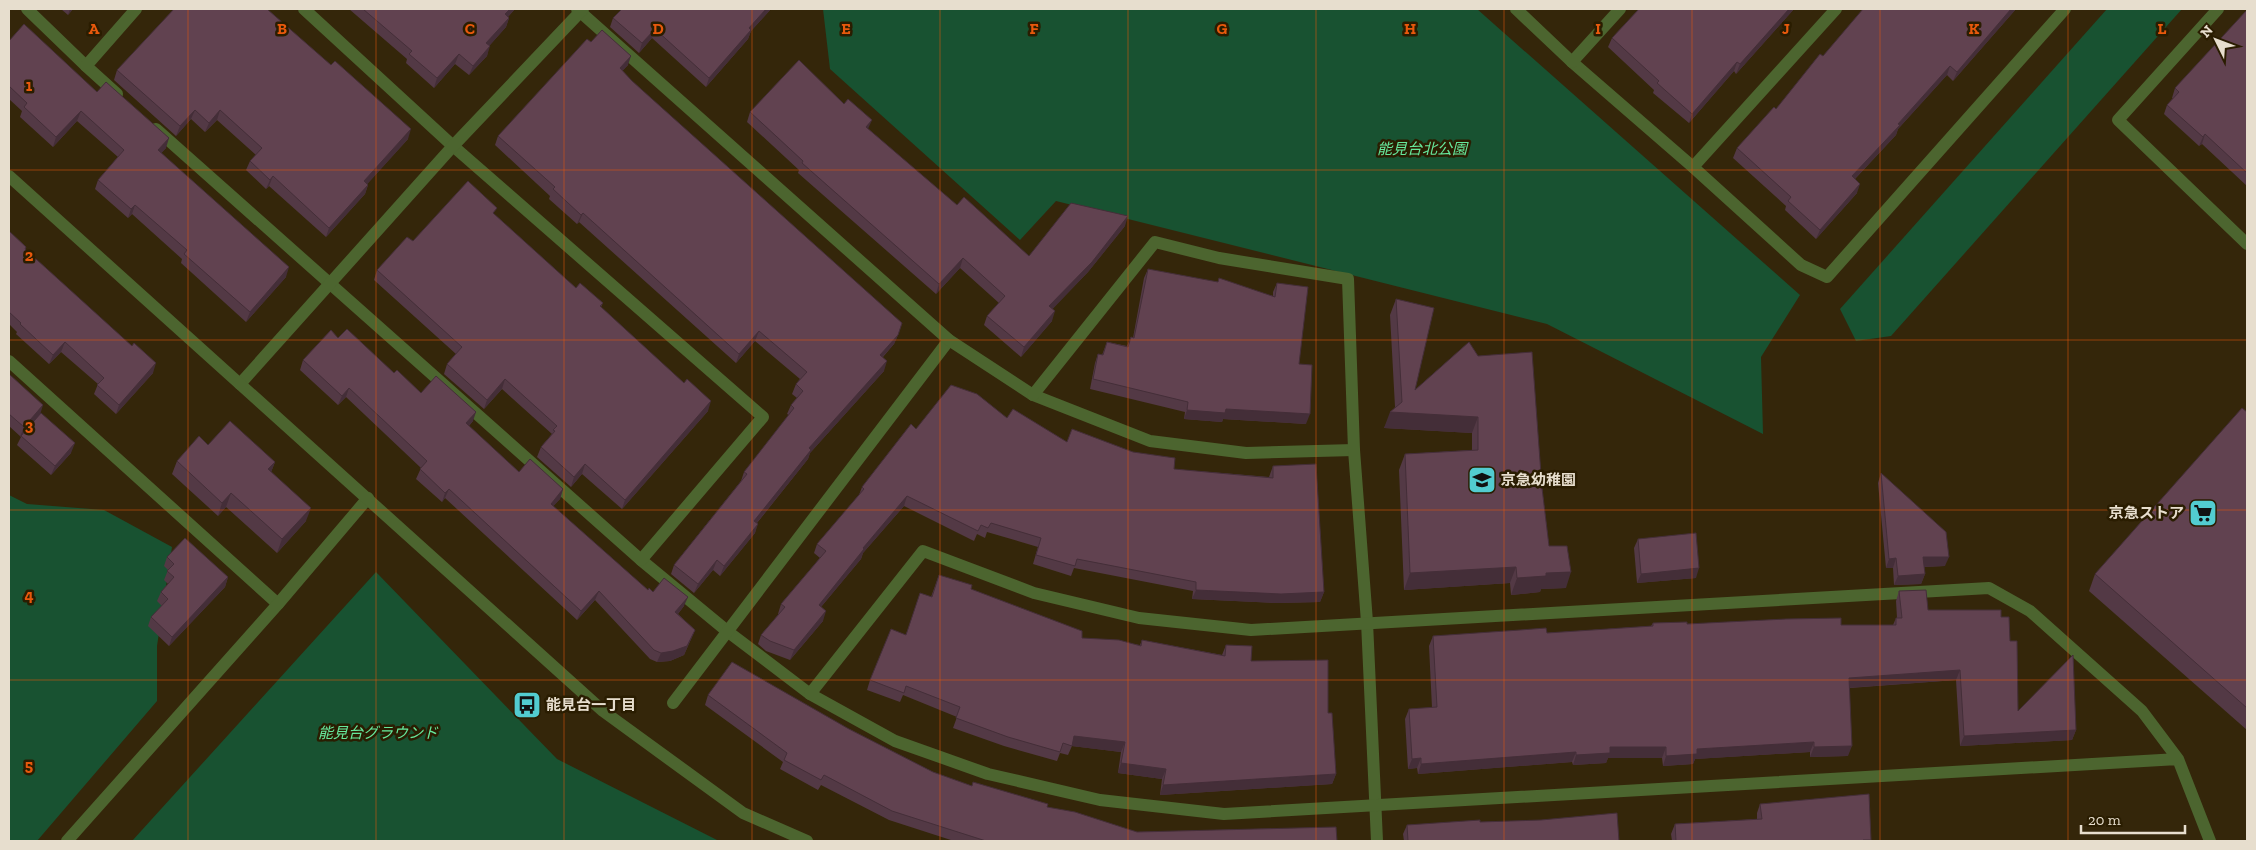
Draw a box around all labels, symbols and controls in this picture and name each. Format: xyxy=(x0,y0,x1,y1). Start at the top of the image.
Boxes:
north arrow xyxy=(2191,15,2241,65)
text: A xyxy=(89,19,100,38)
text: B xyxy=(277,19,287,38)
text: C xyxy=(465,19,475,38)
text: D xyxy=(652,19,664,38)
text: E xyxy=(841,19,851,38)
text: F xyxy=(1029,19,1039,38)
text: G xyxy=(1217,19,1228,38)
text: H xyxy=(1404,19,1416,38)
text: I xyxy=(1595,19,1601,38)
text: J xyxy=(1782,19,1790,38)
text: K xyxy=(1969,19,1980,38)
text: L xyxy=(2158,19,2167,38)
text: N xyxy=(2197,22,2217,41)
text: 1 xyxy=(26,76,33,95)
park label: 能見台北公園 xyxy=(1377,140,1469,158)
text: 2 xyxy=(25,246,34,265)
text: 3 xyxy=(25,416,34,435)
school or university icon: 京急幼稚園 xyxy=(1467,465,1497,495)
place label: 京急幼稚園 xyxy=(1501,471,1576,489)
supermarket icon: 京急ストア xyxy=(2188,498,2218,528)
place label: 京急ストア xyxy=(2109,504,2184,522)
text: 4 xyxy=(24,586,34,605)
bus stop icon: 能見台一丁目 xyxy=(512,690,542,720)
place label: 能見台一丁目 xyxy=(546,696,636,714)
park label: 能見台グラウンド xyxy=(318,724,439,742)
text: 5 xyxy=(25,756,33,775)
scale bar xyxy=(2081,802,2185,834)
text: 20 m xyxy=(2088,811,2121,829)

